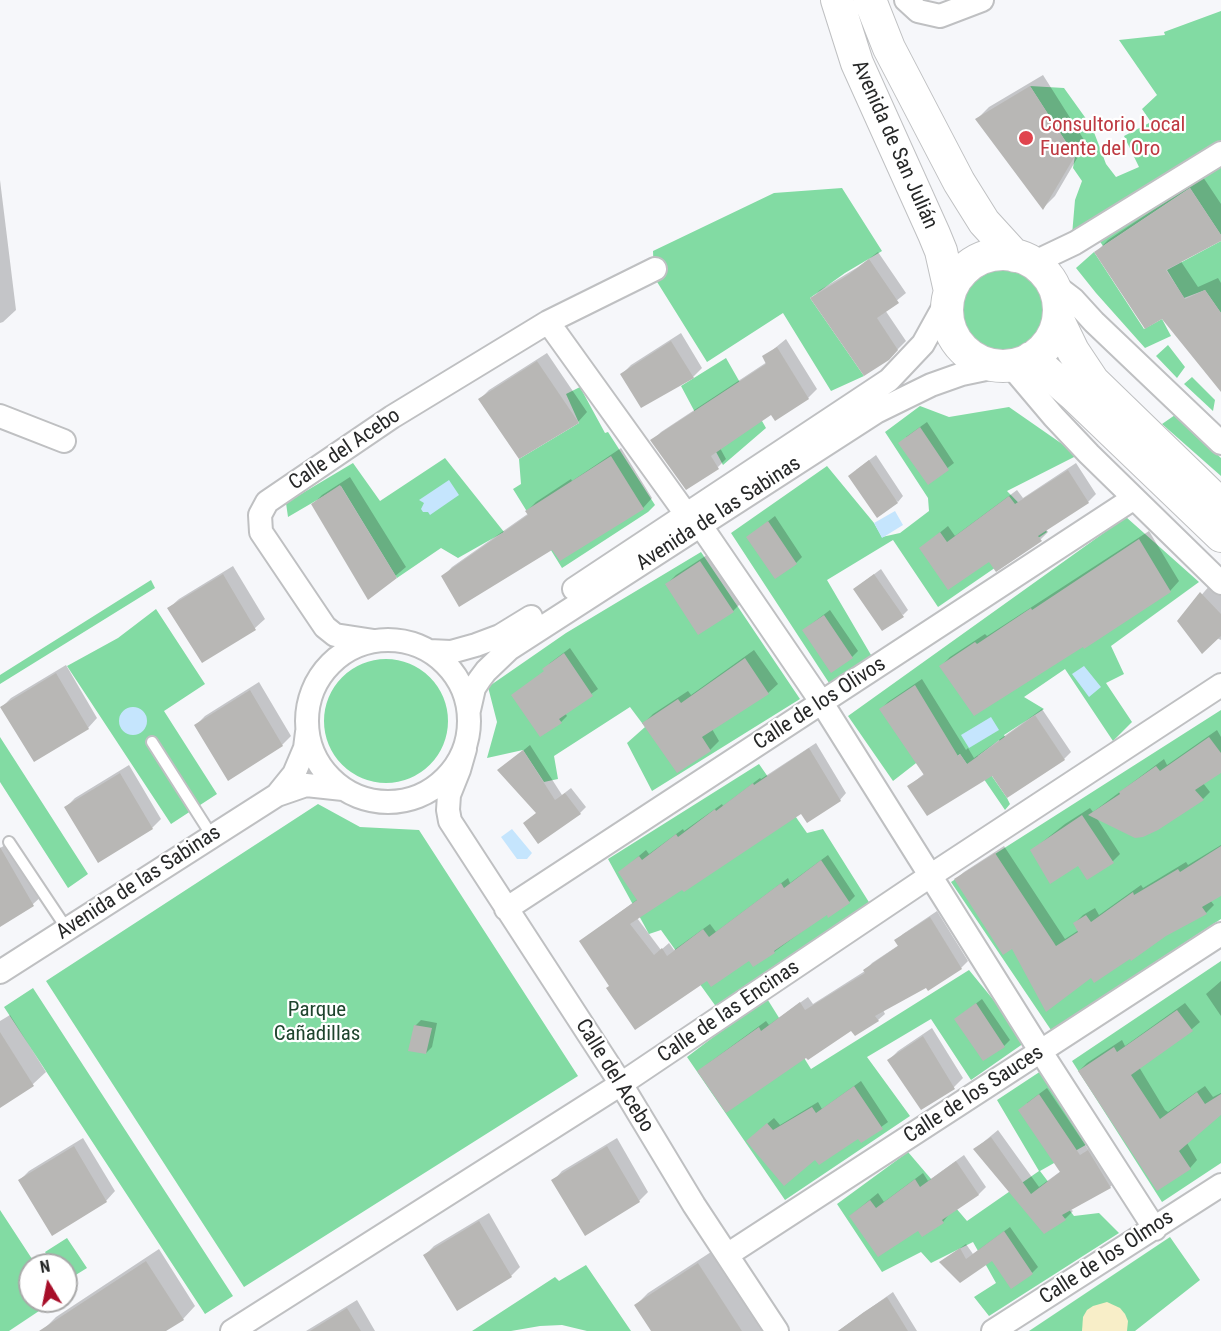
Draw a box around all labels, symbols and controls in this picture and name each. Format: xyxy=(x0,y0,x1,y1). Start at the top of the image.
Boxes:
street label: Avenida de San Julián xyxy=(846,57,942,233)
place label: Consultorio Local Fuente del Oro xyxy=(1040,113,1185,163)
marker: Consultorio Local Fuente del Oro xyxy=(1017,129,1035,147)
street label: Calle del Acebo xyxy=(285,404,405,496)
street label: Avenida de las Sabinas xyxy=(632,451,806,577)
street label: Calle de los Olivos xyxy=(749,652,891,756)
street label: Avenida de las Sabinas xyxy=(52,820,226,946)
street label: Calle de las Encinas xyxy=(653,955,805,1069)
park label: Parque Cañadillas xyxy=(274,998,360,1048)
street label: Calle del Acebo xyxy=(569,1015,659,1137)
street label: Calle de los Sauces xyxy=(899,1041,1049,1149)
street label: Calle de los Olmos xyxy=(1035,1205,1179,1311)
north arrow xyxy=(18,1253,78,1313)
text: N xyxy=(39,1257,52,1277)

